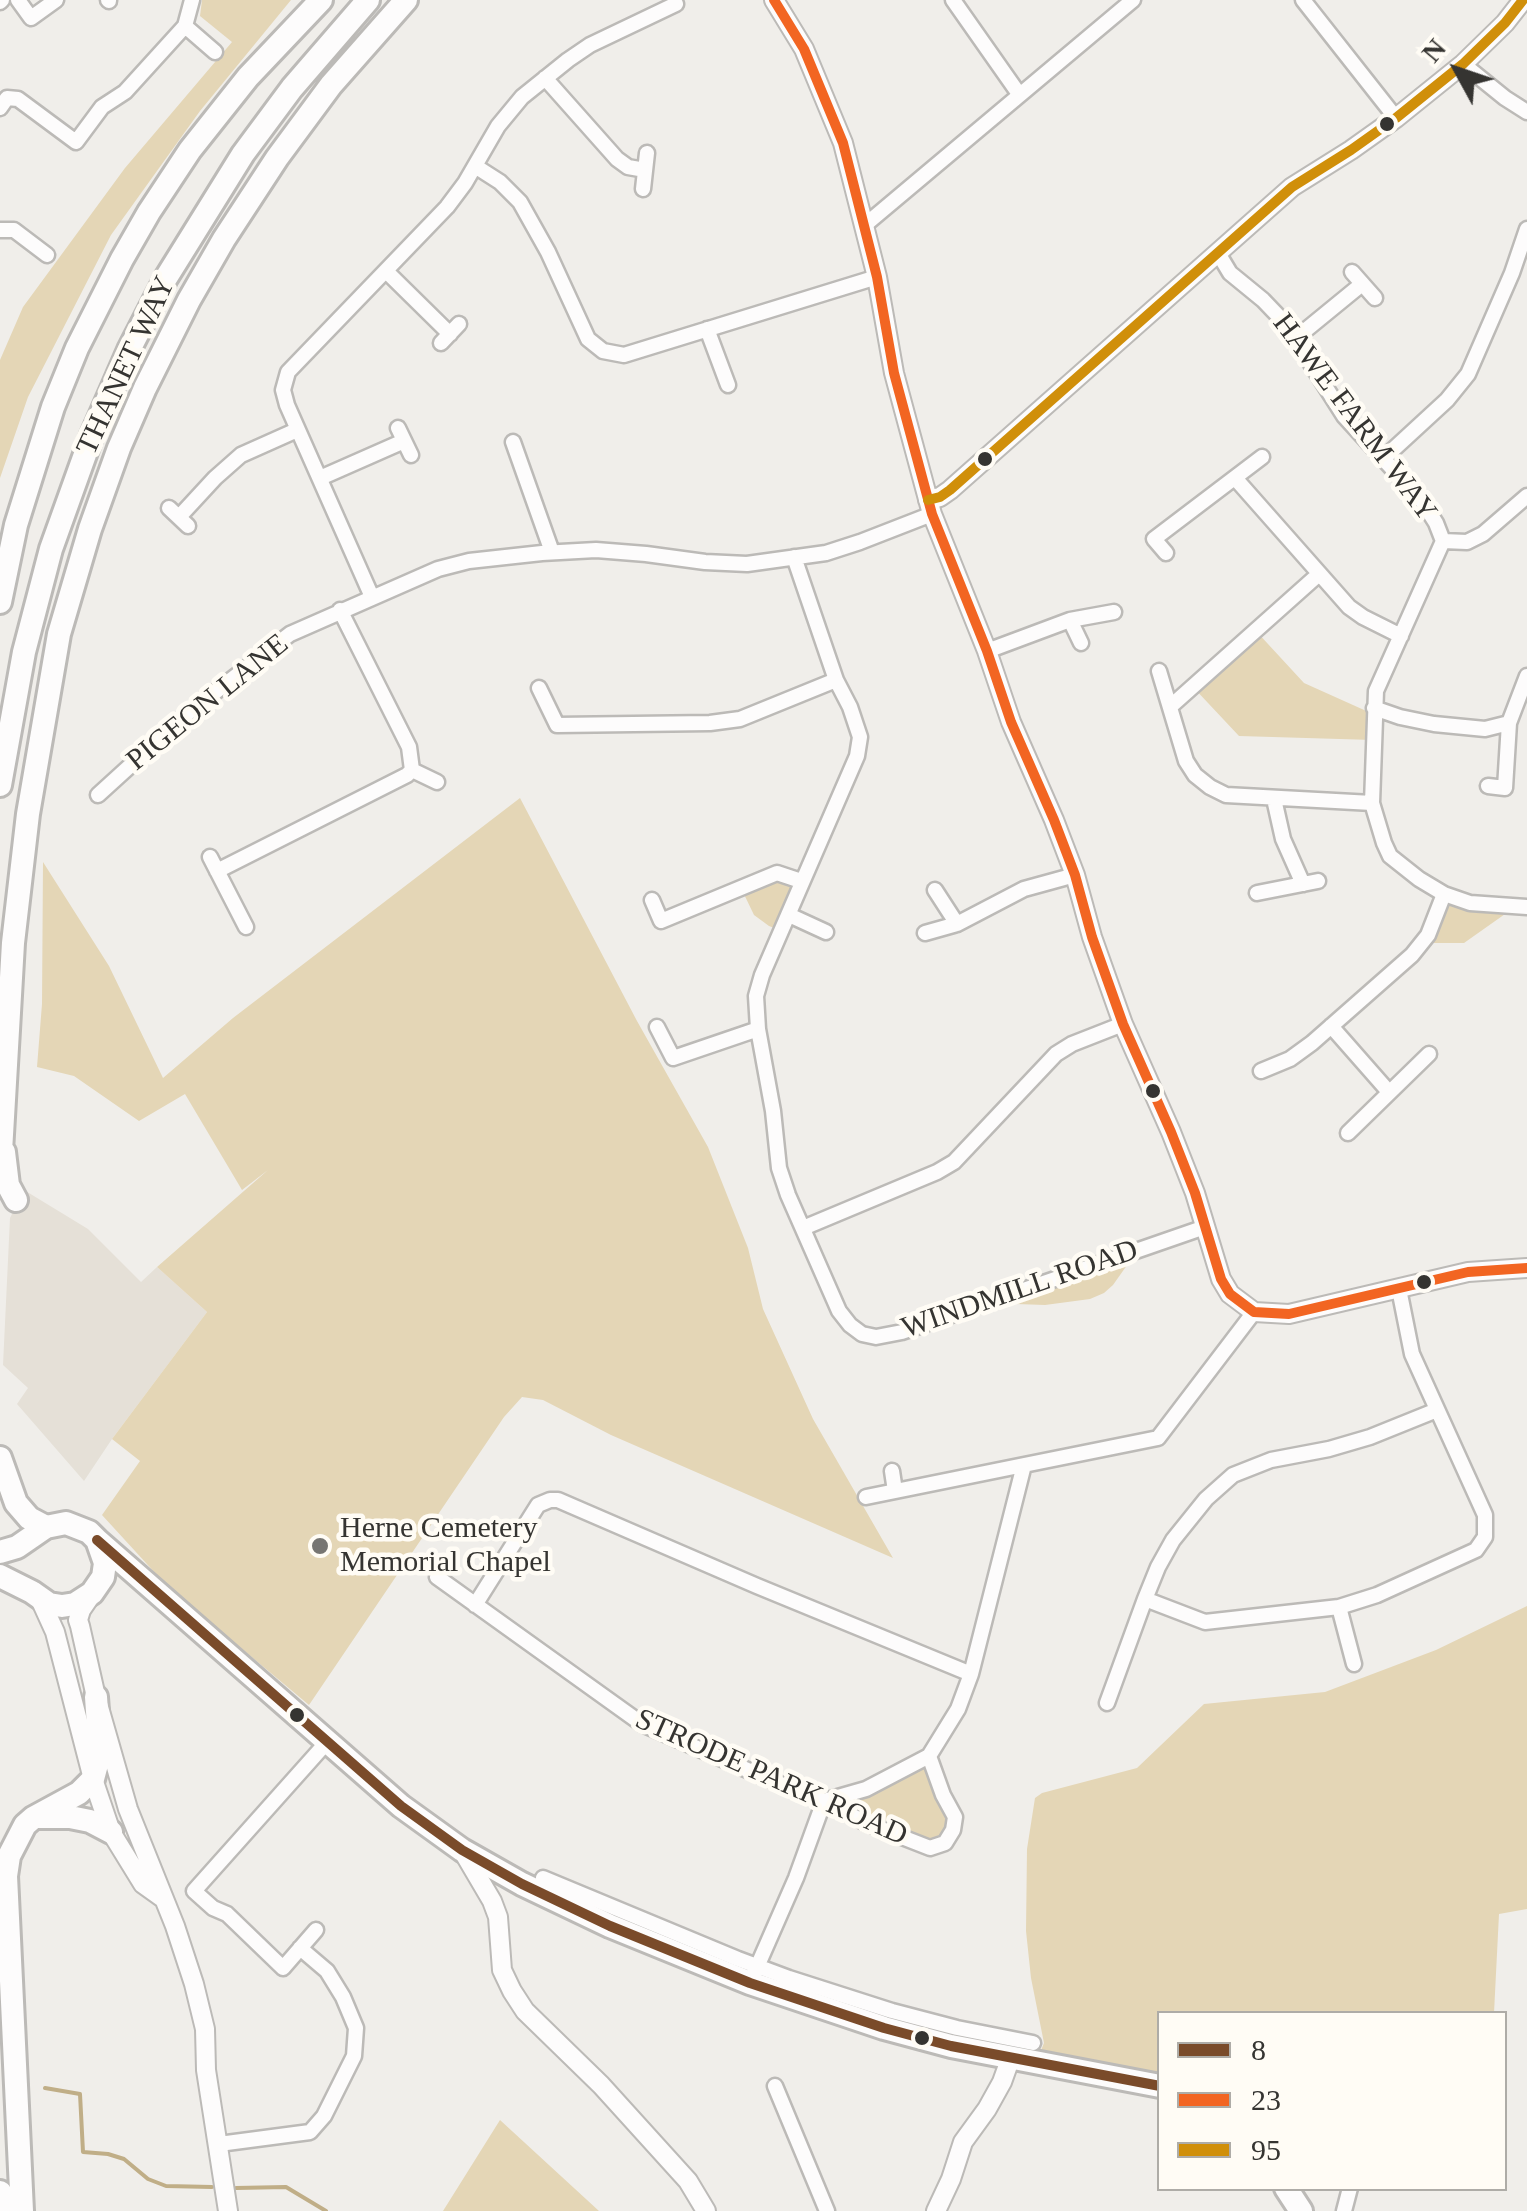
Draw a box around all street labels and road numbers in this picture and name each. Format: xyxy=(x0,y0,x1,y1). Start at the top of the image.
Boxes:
street label: THANET WAY xyxy=(70,271,184,461)
street label: HAWE FARM WAY xyxy=(1264,307,1444,529)
street label: PIGEON LANE xyxy=(120,627,296,779)
street label: WINDMILL ROAD xyxy=(897,1233,1143,1347)
street label: STRODE PARK ROAD xyxy=(629,1702,913,1854)

